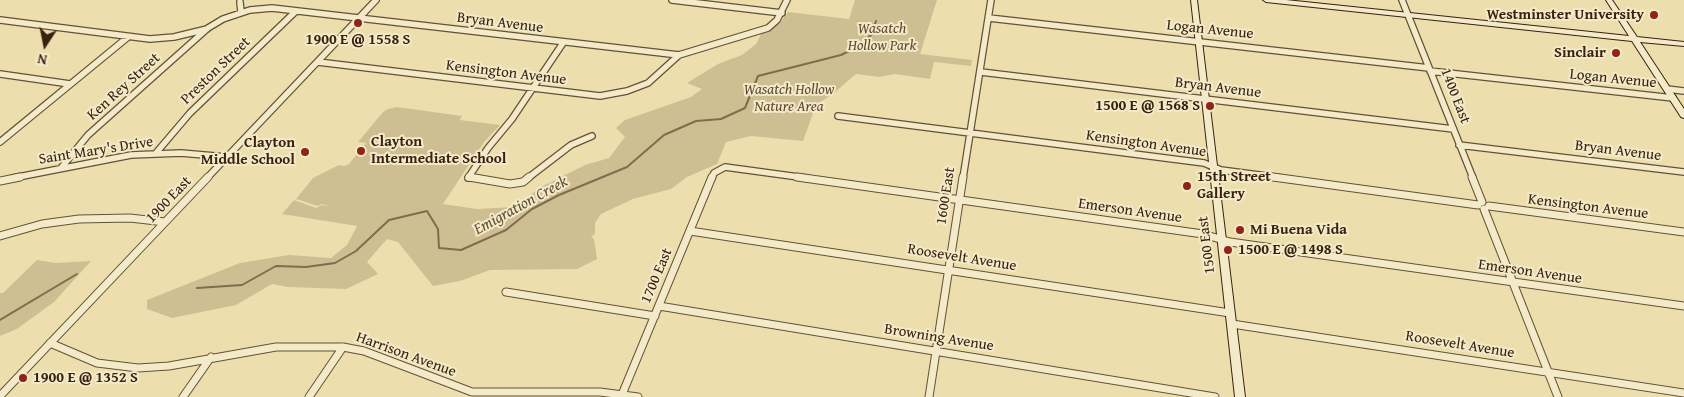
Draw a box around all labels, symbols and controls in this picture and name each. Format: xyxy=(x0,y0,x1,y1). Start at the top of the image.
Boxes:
place label: Westminster University xyxy=(1487,6,1644,24)
street label: Bryan Avenue xyxy=(456,9,544,37)
marker: Westminster University xyxy=(1648,9,1660,21)
street label: Logan Avenue xyxy=(1166,16,1254,44)
marker: 1900 E @ 1558 S xyxy=(352,17,364,29)
north arrow xyxy=(20,20,70,70)
park label: Wasatch Hollow Park xyxy=(848,20,916,55)
place label: 1900 E @ 1558 S xyxy=(306,31,410,49)
street label: Preston Street xyxy=(178,33,254,109)
place label: Sinclair xyxy=(1554,44,1606,62)
marker: Sinclair xyxy=(1610,47,1622,59)
text: N xyxy=(36,49,49,70)
street label: Ken Rey Street xyxy=(84,50,164,124)
street label: Kensington Avenue xyxy=(445,57,567,89)
street label: Logan Avenue xyxy=(1569,65,1657,93)
street label: 1400 East xyxy=(1436,66,1474,126)
street label: Bryan Avenue xyxy=(1174,74,1262,102)
park label: Wasatch Hollow Nature Area xyxy=(744,81,834,116)
place label: 1500 E @ 1568 S xyxy=(1095,97,1200,115)
marker: 1500 E @ 1568 S xyxy=(1204,100,1216,112)
street label: Kensington Avenue xyxy=(1085,127,1207,161)
street label: Saint Mary's Drive xyxy=(38,133,154,169)
place label: Clayton Intermediate School xyxy=(371,133,506,168)
place label: Clayton Middle School xyxy=(201,134,295,169)
street label: Bryan Avenue xyxy=(1574,137,1662,165)
marker: Clayton Intermediate School xyxy=(355,145,367,157)
marker: Clayton Middle School xyxy=(299,146,311,158)
street label: 1600 East xyxy=(933,166,959,226)
place label: 15th Street Gallery xyxy=(1197,168,1271,203)
water label: Emigration Creek xyxy=(471,172,571,240)
street label: 1900 East xyxy=(142,173,196,227)
marker: 15th Street Gallery xyxy=(1181,180,1193,192)
street label: Kensington Avenue xyxy=(1527,191,1649,223)
street label: Emerson Avenue xyxy=(1077,195,1183,227)
street label: 1500 East xyxy=(1195,215,1219,275)
place label: Mi Buena Vida xyxy=(1250,221,1347,239)
marker: Mi Buena Vida xyxy=(1234,224,1246,236)
street label: Roosevelt Avenue xyxy=(906,241,1018,275)
place label: 1500 E @ 1498 S xyxy=(1238,241,1343,259)
marker: 1500 E @ 1498 S xyxy=(1222,244,1234,256)
street label: 1700 East xyxy=(637,246,677,306)
street label: Emerson Avenue xyxy=(1477,256,1583,288)
street label: Browning Avenue xyxy=(883,320,995,356)
street label: Roosevelt Avenue xyxy=(1404,328,1516,362)
street label: Harrison Avenue xyxy=(354,329,458,381)
place label: 1900 E @ 1352 S xyxy=(33,369,138,387)
marker: 1900 E @ 1352 S xyxy=(17,372,29,384)

